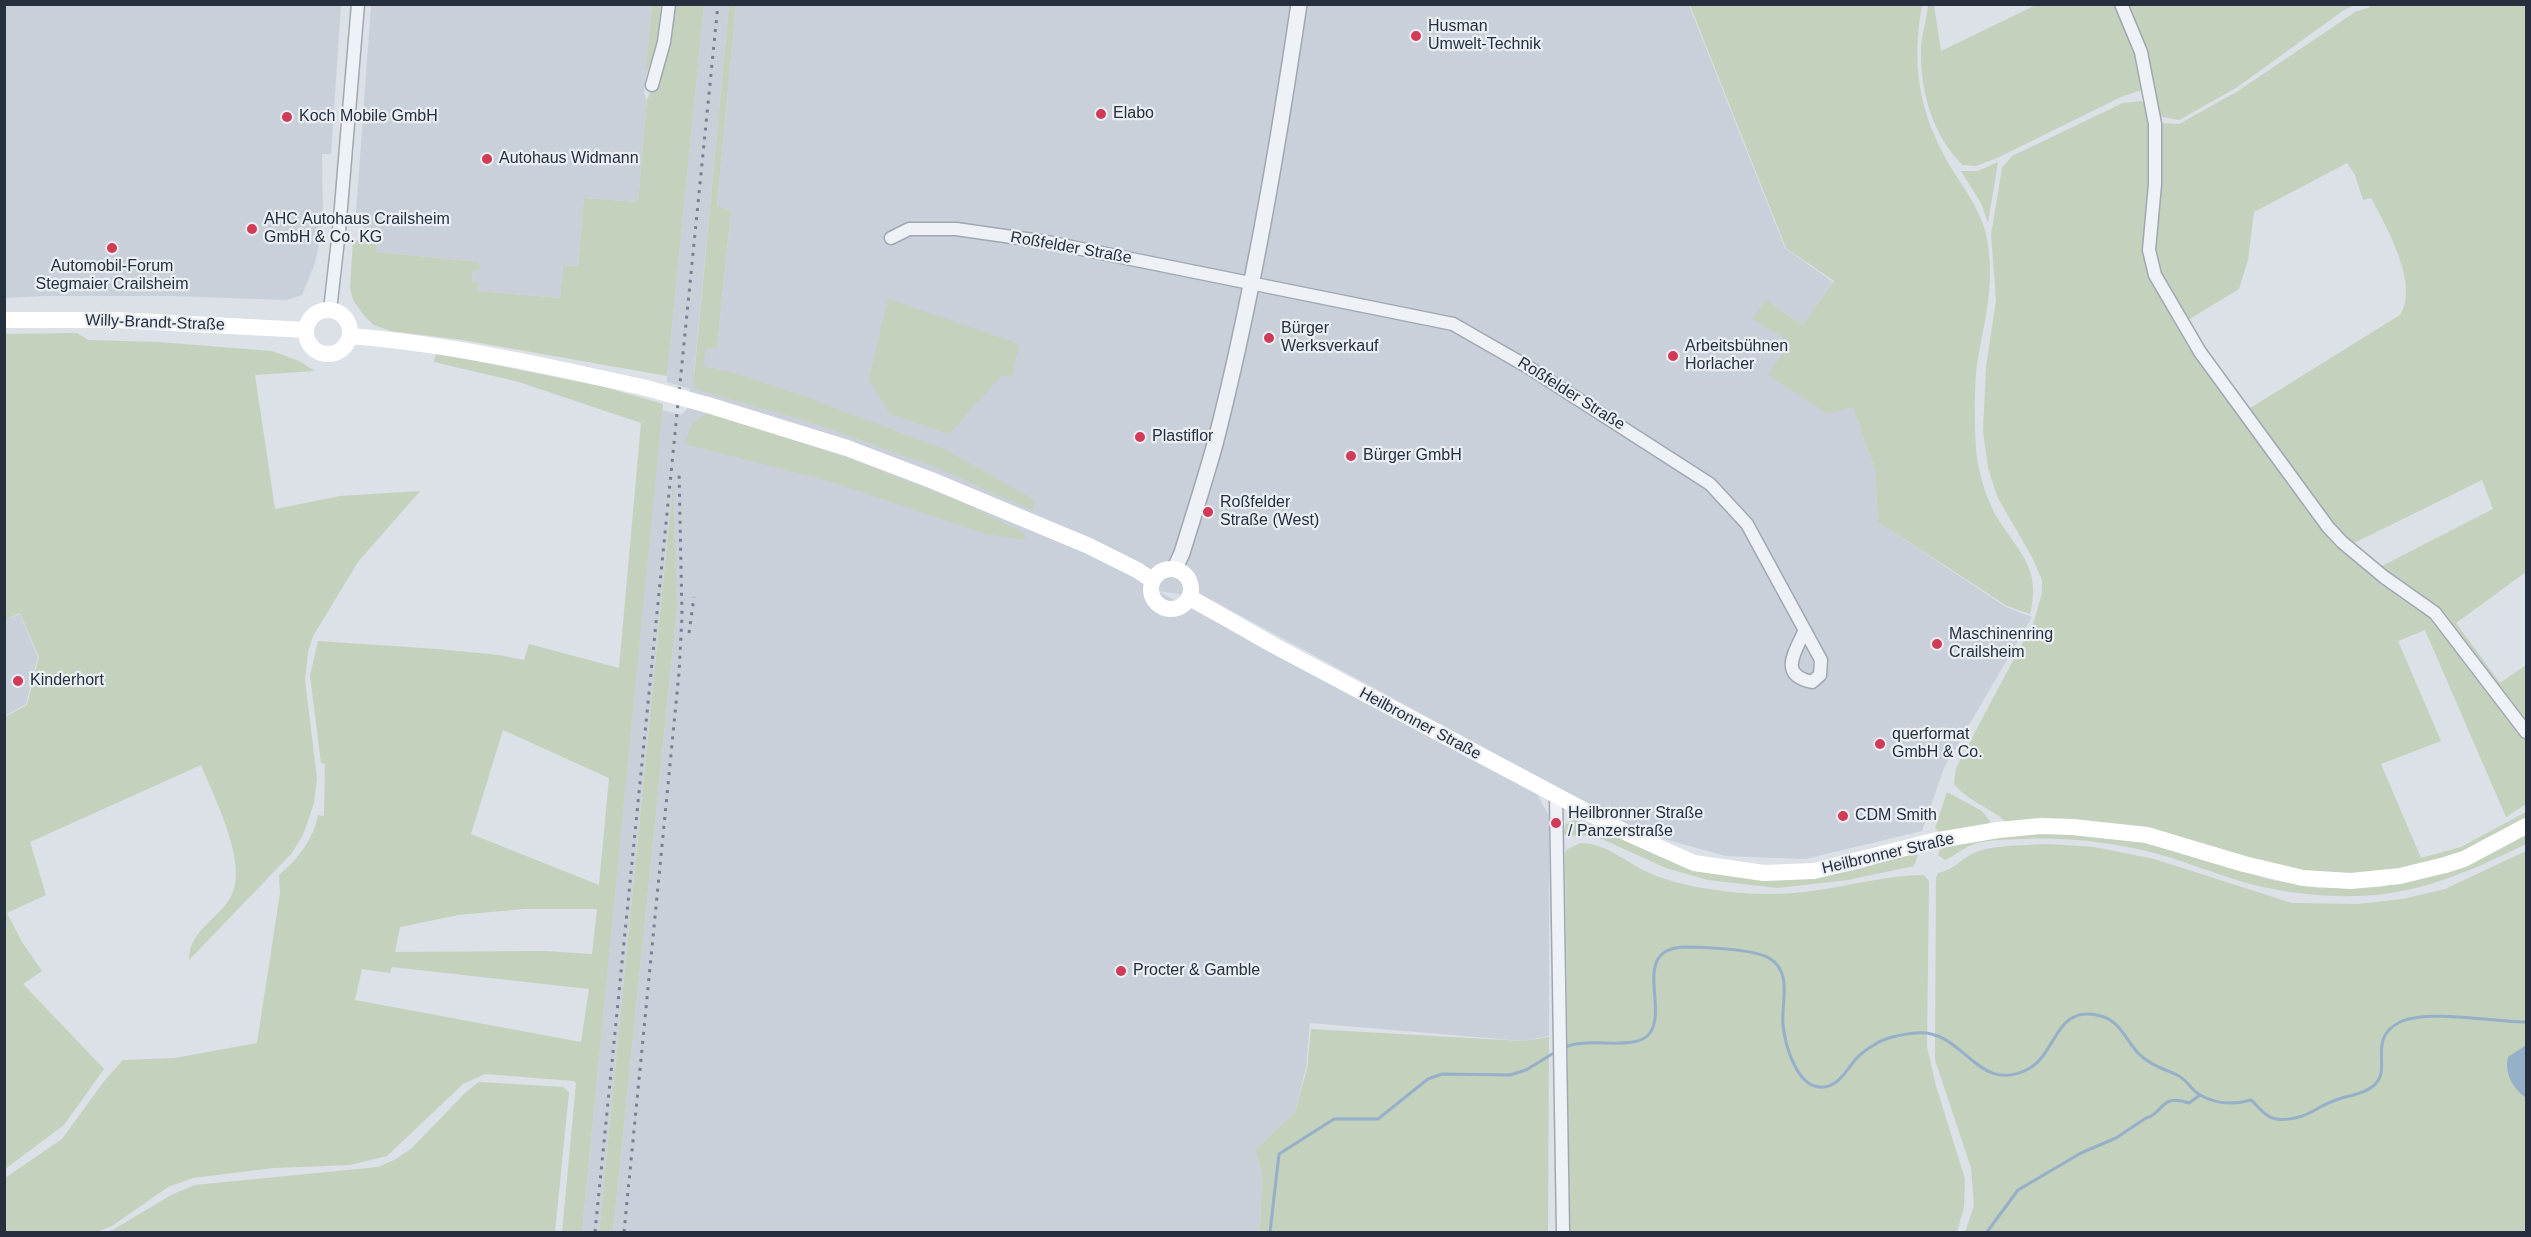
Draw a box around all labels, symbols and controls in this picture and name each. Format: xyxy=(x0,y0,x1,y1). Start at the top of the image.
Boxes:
place label: Husman Umwelt-Technik xyxy=(1428,17,1541,55)
marker: Husman Umwelt-Technik xyxy=(1409,29,1423,43)
place label: Elabo xyxy=(1113,104,1154,124)
place label: Koch Mobile GmbH xyxy=(299,107,438,127)
marker: Elabo xyxy=(1094,107,1108,121)
marker: Koch Mobile GmbH xyxy=(280,110,294,124)
place label: Autohaus Widmann xyxy=(499,149,639,169)
marker: Autohaus Widmann xyxy=(480,152,494,166)
place label: AHC Autohaus Crailsheim GmbH & Co. KG xyxy=(264,210,450,248)
marker: AHC Autohaus Crailsheim GmbH & Co. KG xyxy=(245,222,259,236)
street label: Roßfelder Straße xyxy=(1009,228,1133,268)
marker: Automobil-Forum Stegmaier Crailsheim xyxy=(105,241,119,255)
place label: Automobil-Forum Stegmaier Crailsheim xyxy=(36,257,188,295)
street label: Willy-Brandt-Straße xyxy=(85,311,225,335)
place label: Bürger Werksverkauf xyxy=(1281,319,1379,357)
marker: Bürger Werksverkauf xyxy=(1262,331,1276,345)
place label: Arbeitsbühnen Horlacher xyxy=(1685,337,1788,375)
marker: Arbeitsbühnen Horlacher xyxy=(1666,349,1680,363)
street label: Roßfelder Straße xyxy=(1514,353,1628,435)
place label: Plastiflor xyxy=(1152,427,1213,447)
marker: Plastiflor xyxy=(1133,430,1147,444)
place label: Bürger GmbH xyxy=(1363,446,1462,466)
marker: Bürger GmbH xyxy=(1344,449,1358,463)
place label: Roßfelder Straße (West) xyxy=(1220,493,1319,531)
marker: Roßfelder Straße (West) xyxy=(1201,505,1215,519)
place label: Maschinenring Crailsheim xyxy=(1949,625,2053,663)
marker: Maschinenring Crailsheim xyxy=(1930,637,1944,651)
place label: Kinderhort xyxy=(30,671,104,691)
marker: Kinderhort xyxy=(11,674,25,688)
street label: Heilbronner Straße xyxy=(1356,684,1484,764)
place label: querformat GmbH & Co. xyxy=(1892,725,1983,763)
marker: querformat GmbH & Co. xyxy=(1873,737,1887,751)
place label: Heilbronner Straße / Panzerstraße xyxy=(1568,804,1703,842)
place label: CDM Smith xyxy=(1855,806,1937,826)
marker: CDM Smith xyxy=(1836,809,1850,823)
marker: Heilbronner Straße / Panzerstraße xyxy=(1549,816,1563,830)
street label: Heilbronner Straße xyxy=(1820,829,1956,879)
place label: Procter & Gamble xyxy=(1133,961,1260,981)
marker: Procter & Gamble xyxy=(1114,964,1128,978)

